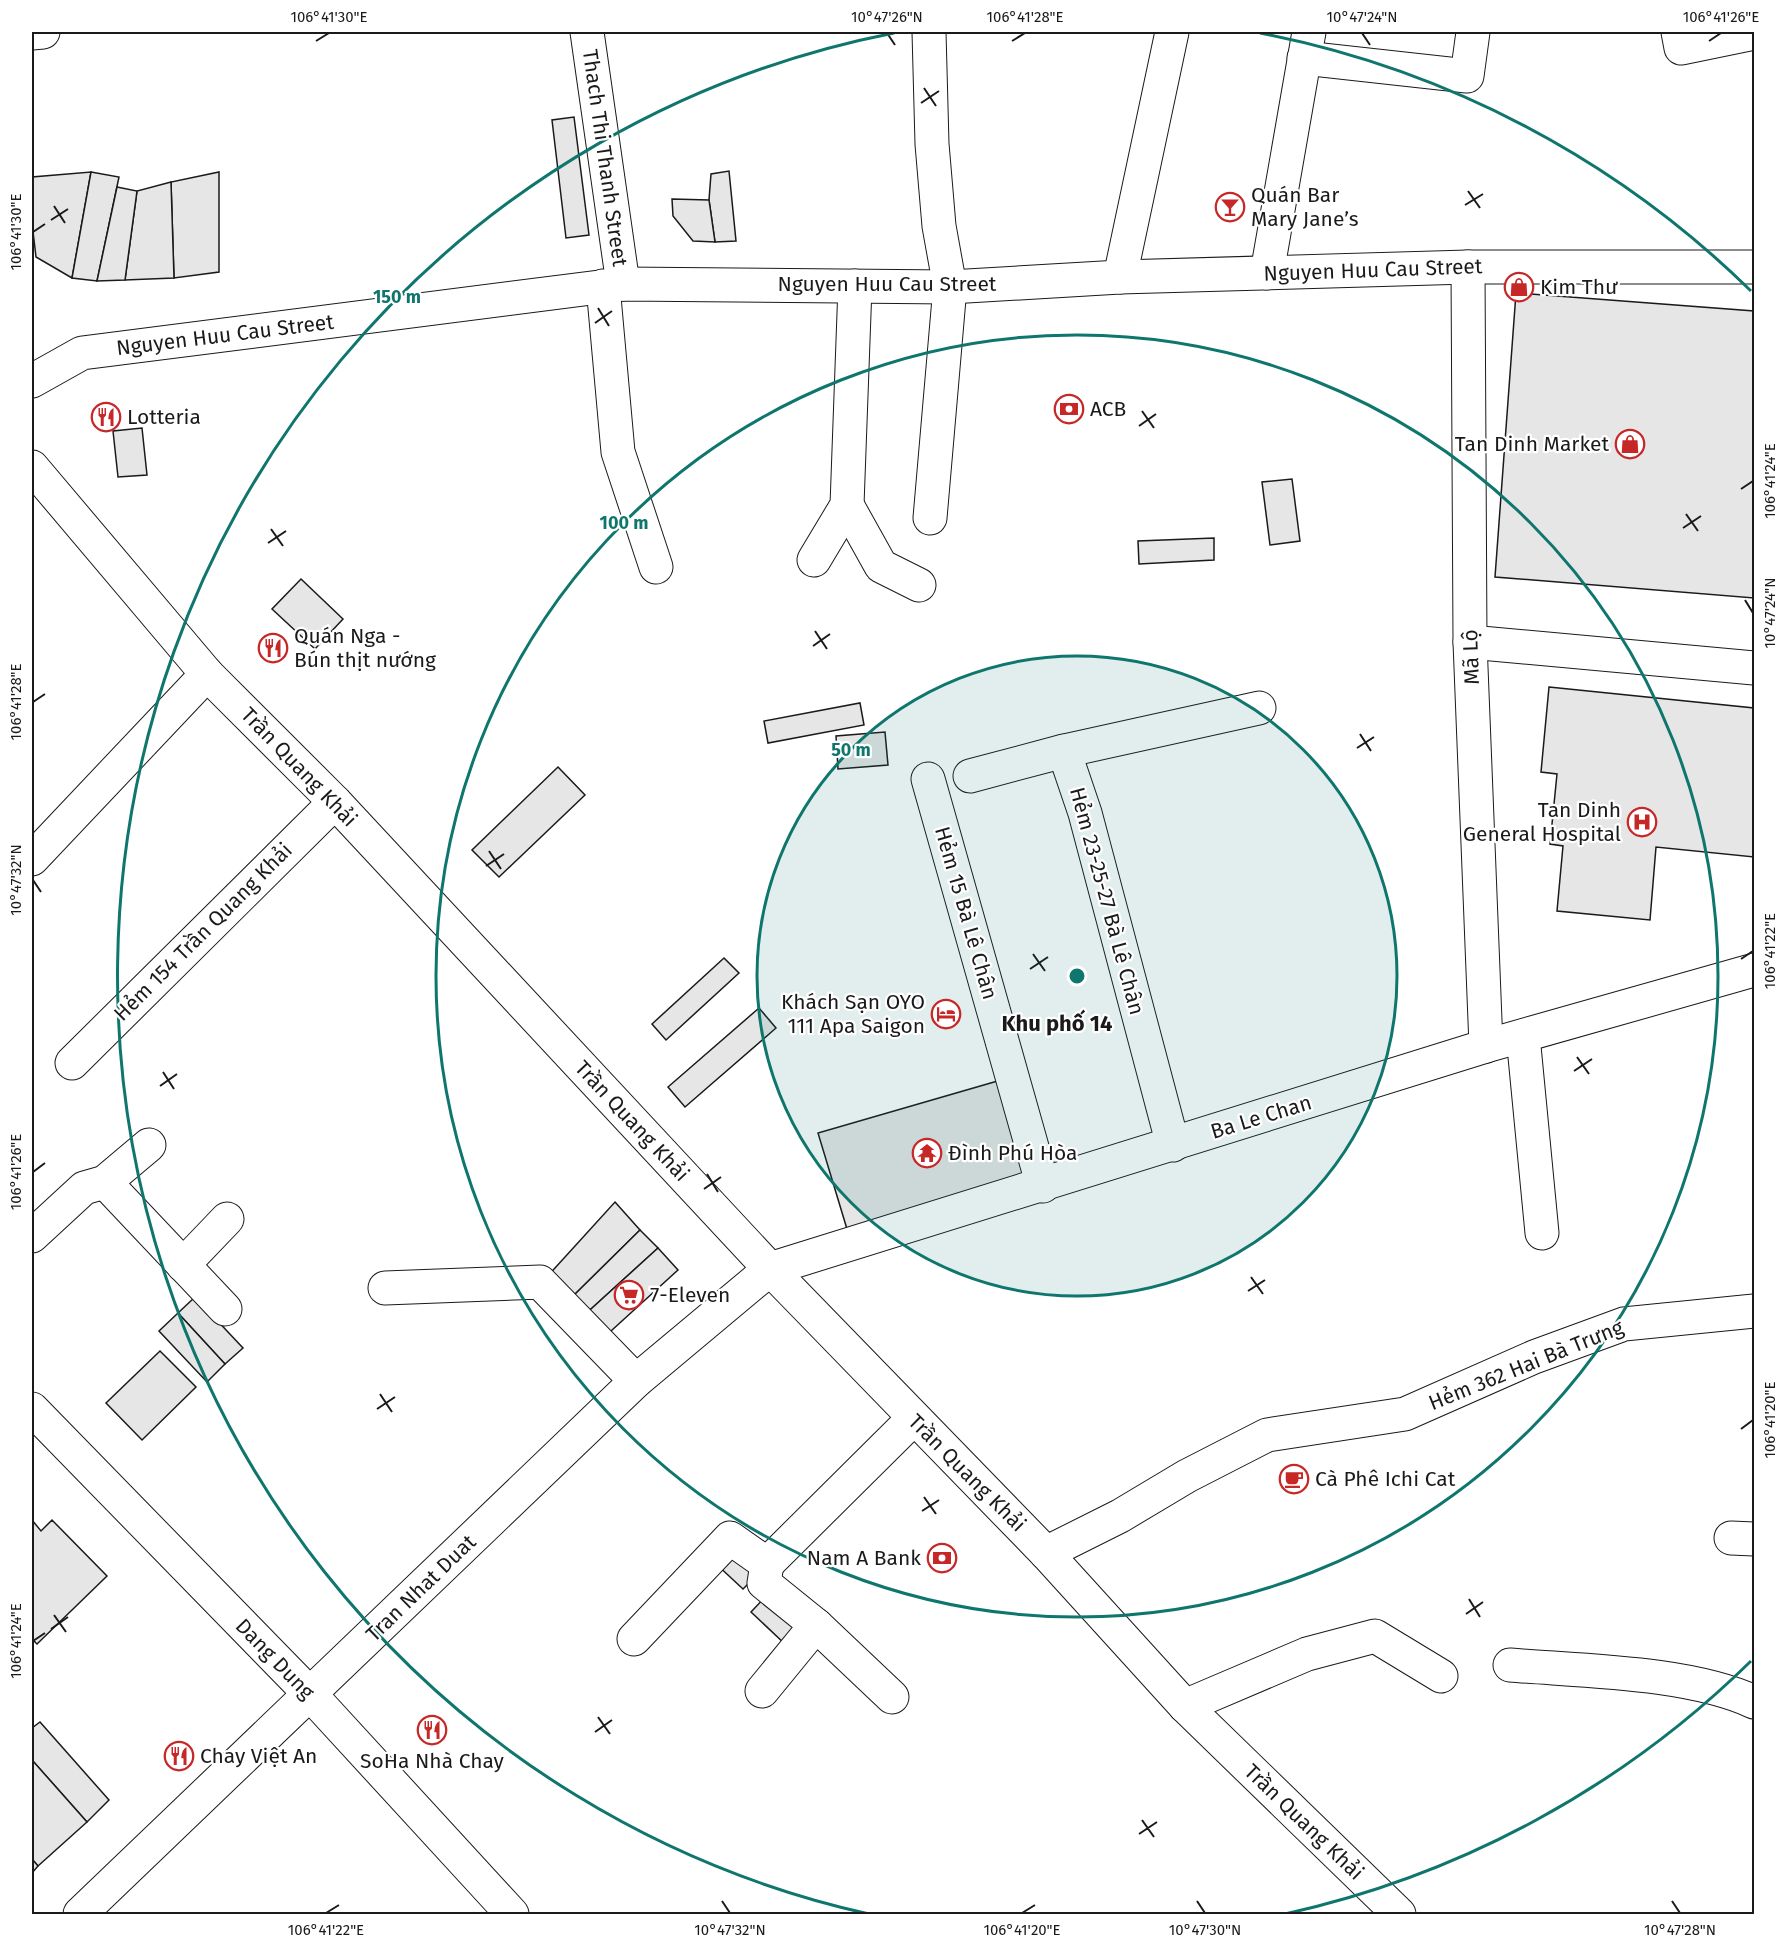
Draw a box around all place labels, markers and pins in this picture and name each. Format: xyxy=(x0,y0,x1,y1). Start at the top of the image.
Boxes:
place label: Quán Bar Mary Jane’s xyxy=(1251,182,1359,232)
bar icon: Quán Bar Mary Jane’s xyxy=(1214,191,1246,223)
shop icon: Kim Thư xyxy=(1503,271,1535,303)
place label: Kim Thư xyxy=(1540,274,1618,300)
bank icon: ACB xyxy=(1053,393,1085,425)
place label: ACB xyxy=(1090,396,1126,422)
restaurant icon: Lotteria xyxy=(90,401,122,433)
place label: Lotteria xyxy=(127,404,201,430)
shop icon: Tan Dinh Market xyxy=(1614,428,1646,460)
place label: Tan Dinh Market xyxy=(1455,431,1609,457)
place label: Quán Nga - Bún thịt nướng xyxy=(294,623,436,673)
restaurant icon: Quán Nga - Bún thịt nướng xyxy=(257,632,289,664)
place label: Tan Dinh General Hospital xyxy=(1463,797,1621,847)
hospital icon: Tan Dinh General Hospital xyxy=(1626,806,1658,838)
centre of rings xyxy=(1067,966,1087,986)
place label: Khách Sạn OYO 111 Apa Saigon xyxy=(781,989,925,1039)
hotel icon: Khách Sạn OYO 111 Apa Saigon xyxy=(930,998,962,1030)
temple icon: Đình Phú Hòa xyxy=(911,1137,943,1169)
place label: Đình Phú Hòa xyxy=(948,1140,1078,1166)
supermarket icon: 7-Eleven xyxy=(613,1279,645,1311)
place label: 7-Eleven xyxy=(650,1282,730,1308)
cafe icon: Cà Phê Ichi Cat xyxy=(1278,1463,1310,1495)
place label: Cà Phê Ichi Cat xyxy=(1315,1466,1456,1492)
bank icon: Nam A Bank xyxy=(926,1542,958,1574)
place label: Nam A Bank xyxy=(807,1545,921,1571)
restaurant icon: SoHa Nhà Chay xyxy=(416,1714,448,1746)
restaurant icon: Chay Việt An xyxy=(163,1740,195,1772)
place label: Chay Việt An xyxy=(200,1743,317,1769)
place label: SoHa Nhà Chay xyxy=(360,1748,505,1774)

